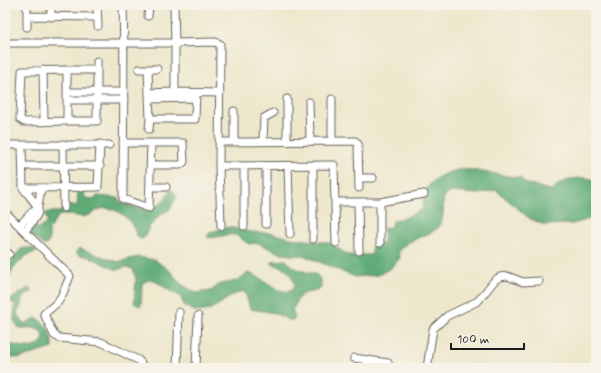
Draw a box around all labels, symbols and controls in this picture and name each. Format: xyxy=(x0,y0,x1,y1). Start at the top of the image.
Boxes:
scale bar xyxy=(451,325,524,351)
text: 100 m xyxy=(457,332,489,348)

